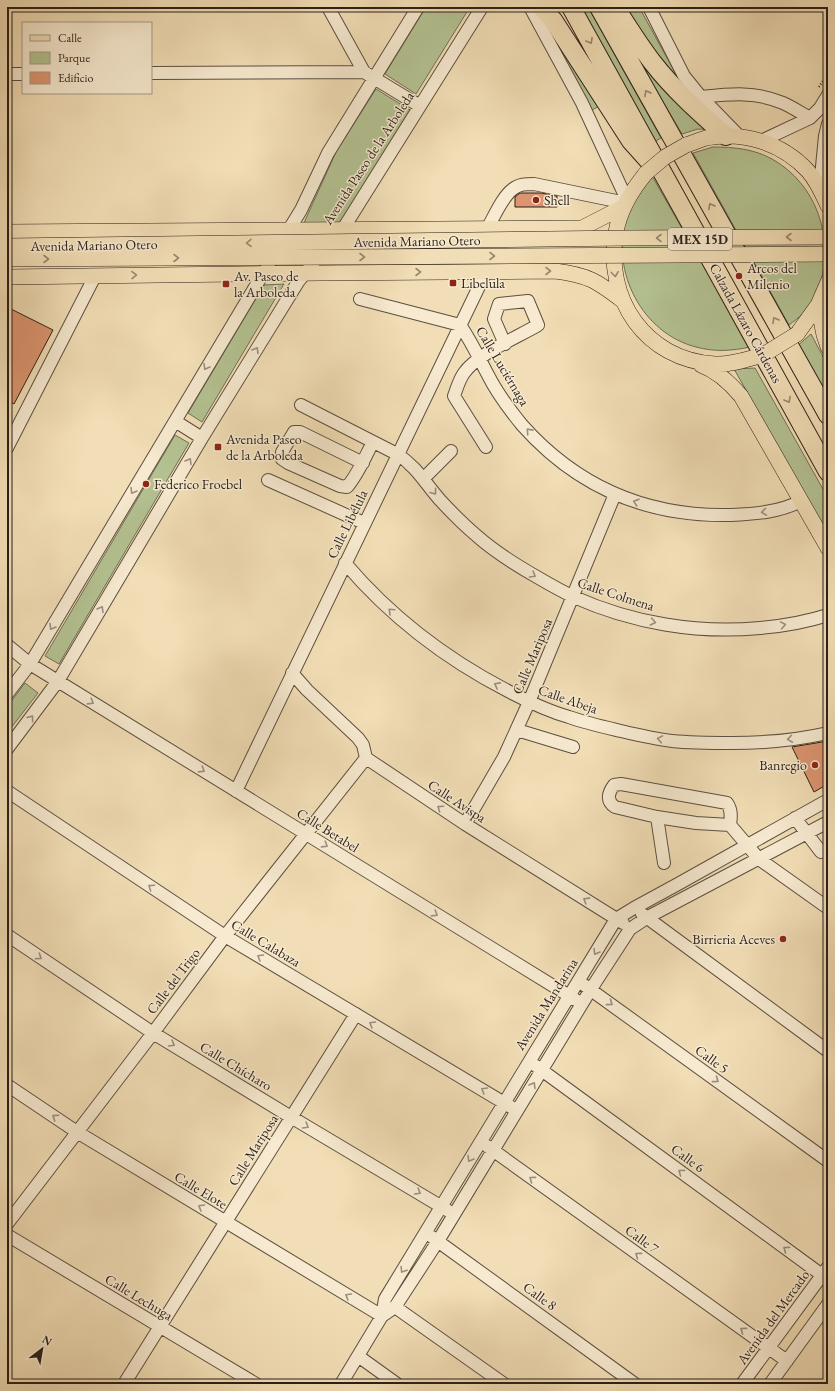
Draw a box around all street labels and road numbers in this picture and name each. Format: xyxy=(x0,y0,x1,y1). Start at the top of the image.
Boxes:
street label: Avenida Paseo de la Arboleda xyxy=(318,88,418,229)
road number: MEX 15D xyxy=(668,228,732,250)
street label: Avenida Mariano Otero xyxy=(352,231,481,251)
street label: Avenida Mariano Otero xyxy=(29,235,158,255)
street label: Calzada Lázaro Cárdenas xyxy=(706,260,787,386)
street label: Calle Luciérnaga xyxy=(472,323,534,410)
street label: Calle Libélula xyxy=(323,486,372,561)
street label: Calle Colmena xyxy=(575,573,657,615)
street label: Calle Mariposa xyxy=(508,615,556,697)
street label: Calle Abeja xyxy=(536,680,600,718)
street label: Calle Avispa xyxy=(424,776,490,827)
street label: Calle Betabel xyxy=(293,804,363,857)
street label: Calle Calabaza xyxy=(228,915,304,971)
street label: Calle del Trigo xyxy=(142,944,204,1018)
street label: Avenida Mandarina xyxy=(510,954,582,1054)
street label: Calle Chícharo xyxy=(197,1037,275,1095)
street label: Calle 5 xyxy=(692,1041,732,1077)
street label: Calle Mariposa xyxy=(224,1111,282,1189)
street label: Calle 6 xyxy=(668,1140,709,1176)
street label: Calle Elote xyxy=(171,1167,231,1213)
street label: Calle 7 xyxy=(622,1221,663,1257)
street label: Avenida del Mercado xyxy=(732,1266,813,1369)
street label: Calle Lechuga xyxy=(102,1270,177,1324)
street label: Calle 8 xyxy=(520,1278,561,1314)

